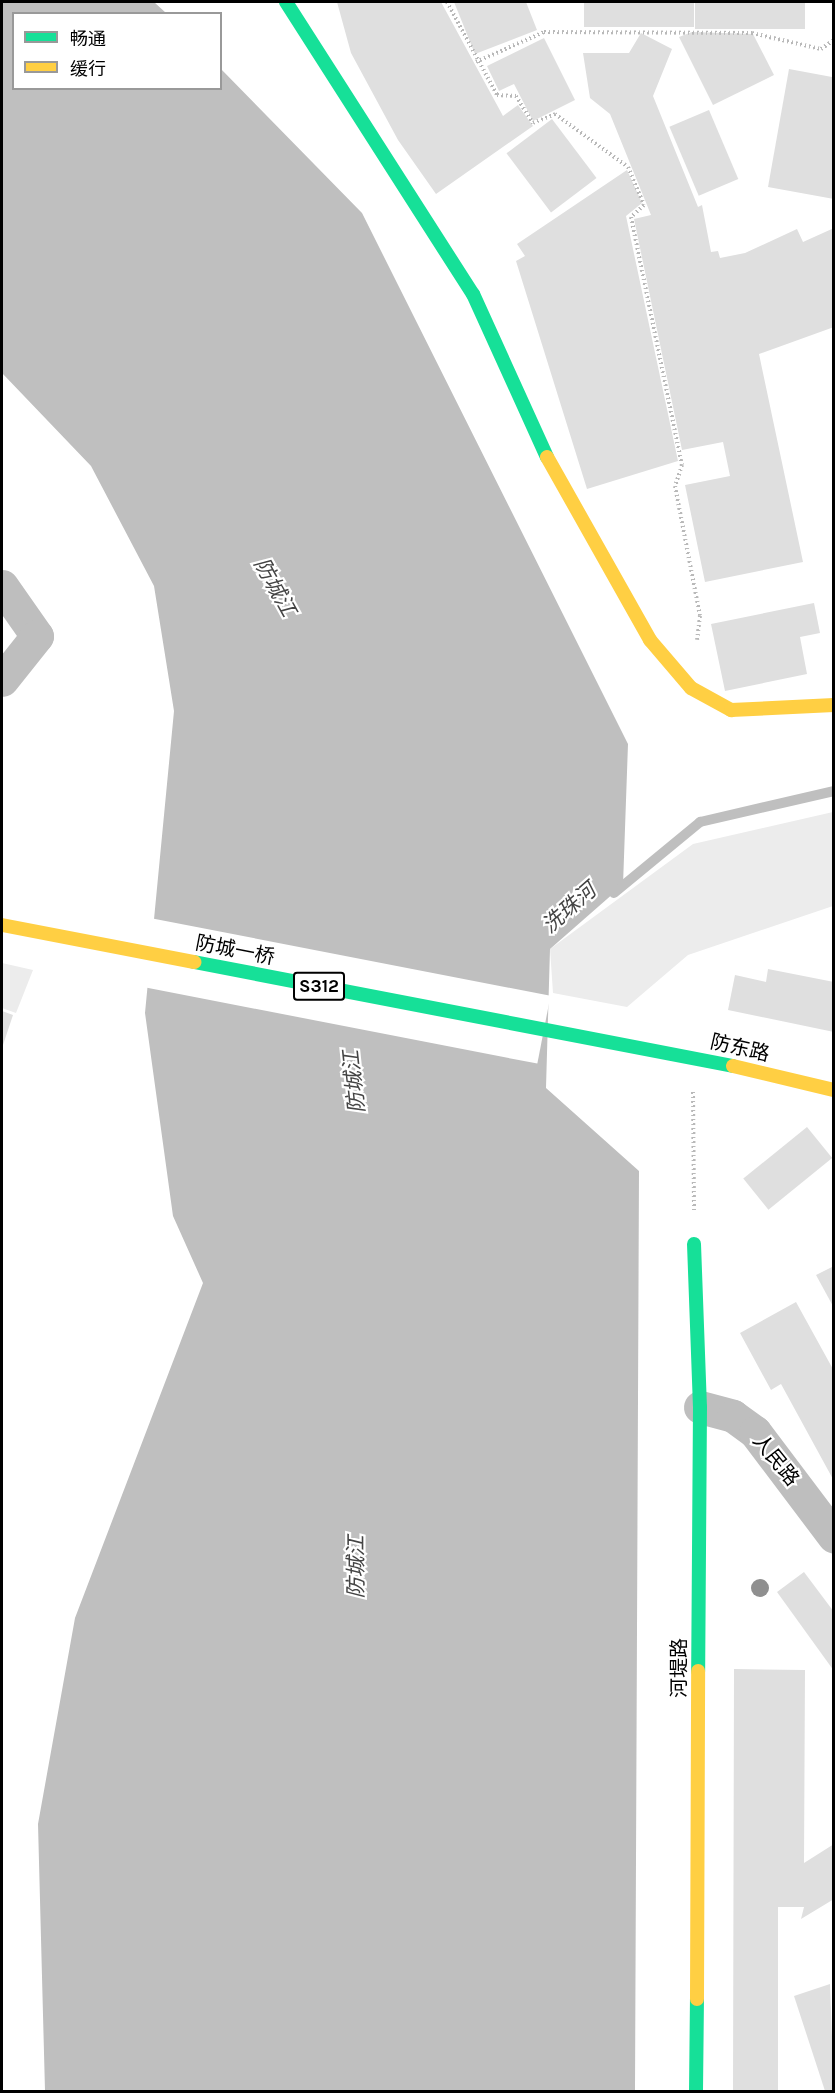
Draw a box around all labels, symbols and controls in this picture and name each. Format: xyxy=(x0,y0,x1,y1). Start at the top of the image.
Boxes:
legend xyxy=(12,12,222,90)
text: 畅通 xyxy=(70,28,106,50)
text: 缓行 xyxy=(70,58,106,80)
water label: 防城江 xyxy=(249,553,301,621)
water label: 洗珠河 xyxy=(537,878,601,938)
street label: 防城一桥 xyxy=(193,931,277,969)
road number: S312 xyxy=(292,971,346,1001)
street label: 防东路 xyxy=(708,1030,772,1066)
water label: 防城江 xyxy=(338,1049,370,1115)
street label: 人民路 xyxy=(748,1429,804,1491)
water label: 防城江 xyxy=(343,1536,369,1598)
street label: 河堤路 xyxy=(667,1638,691,1698)

